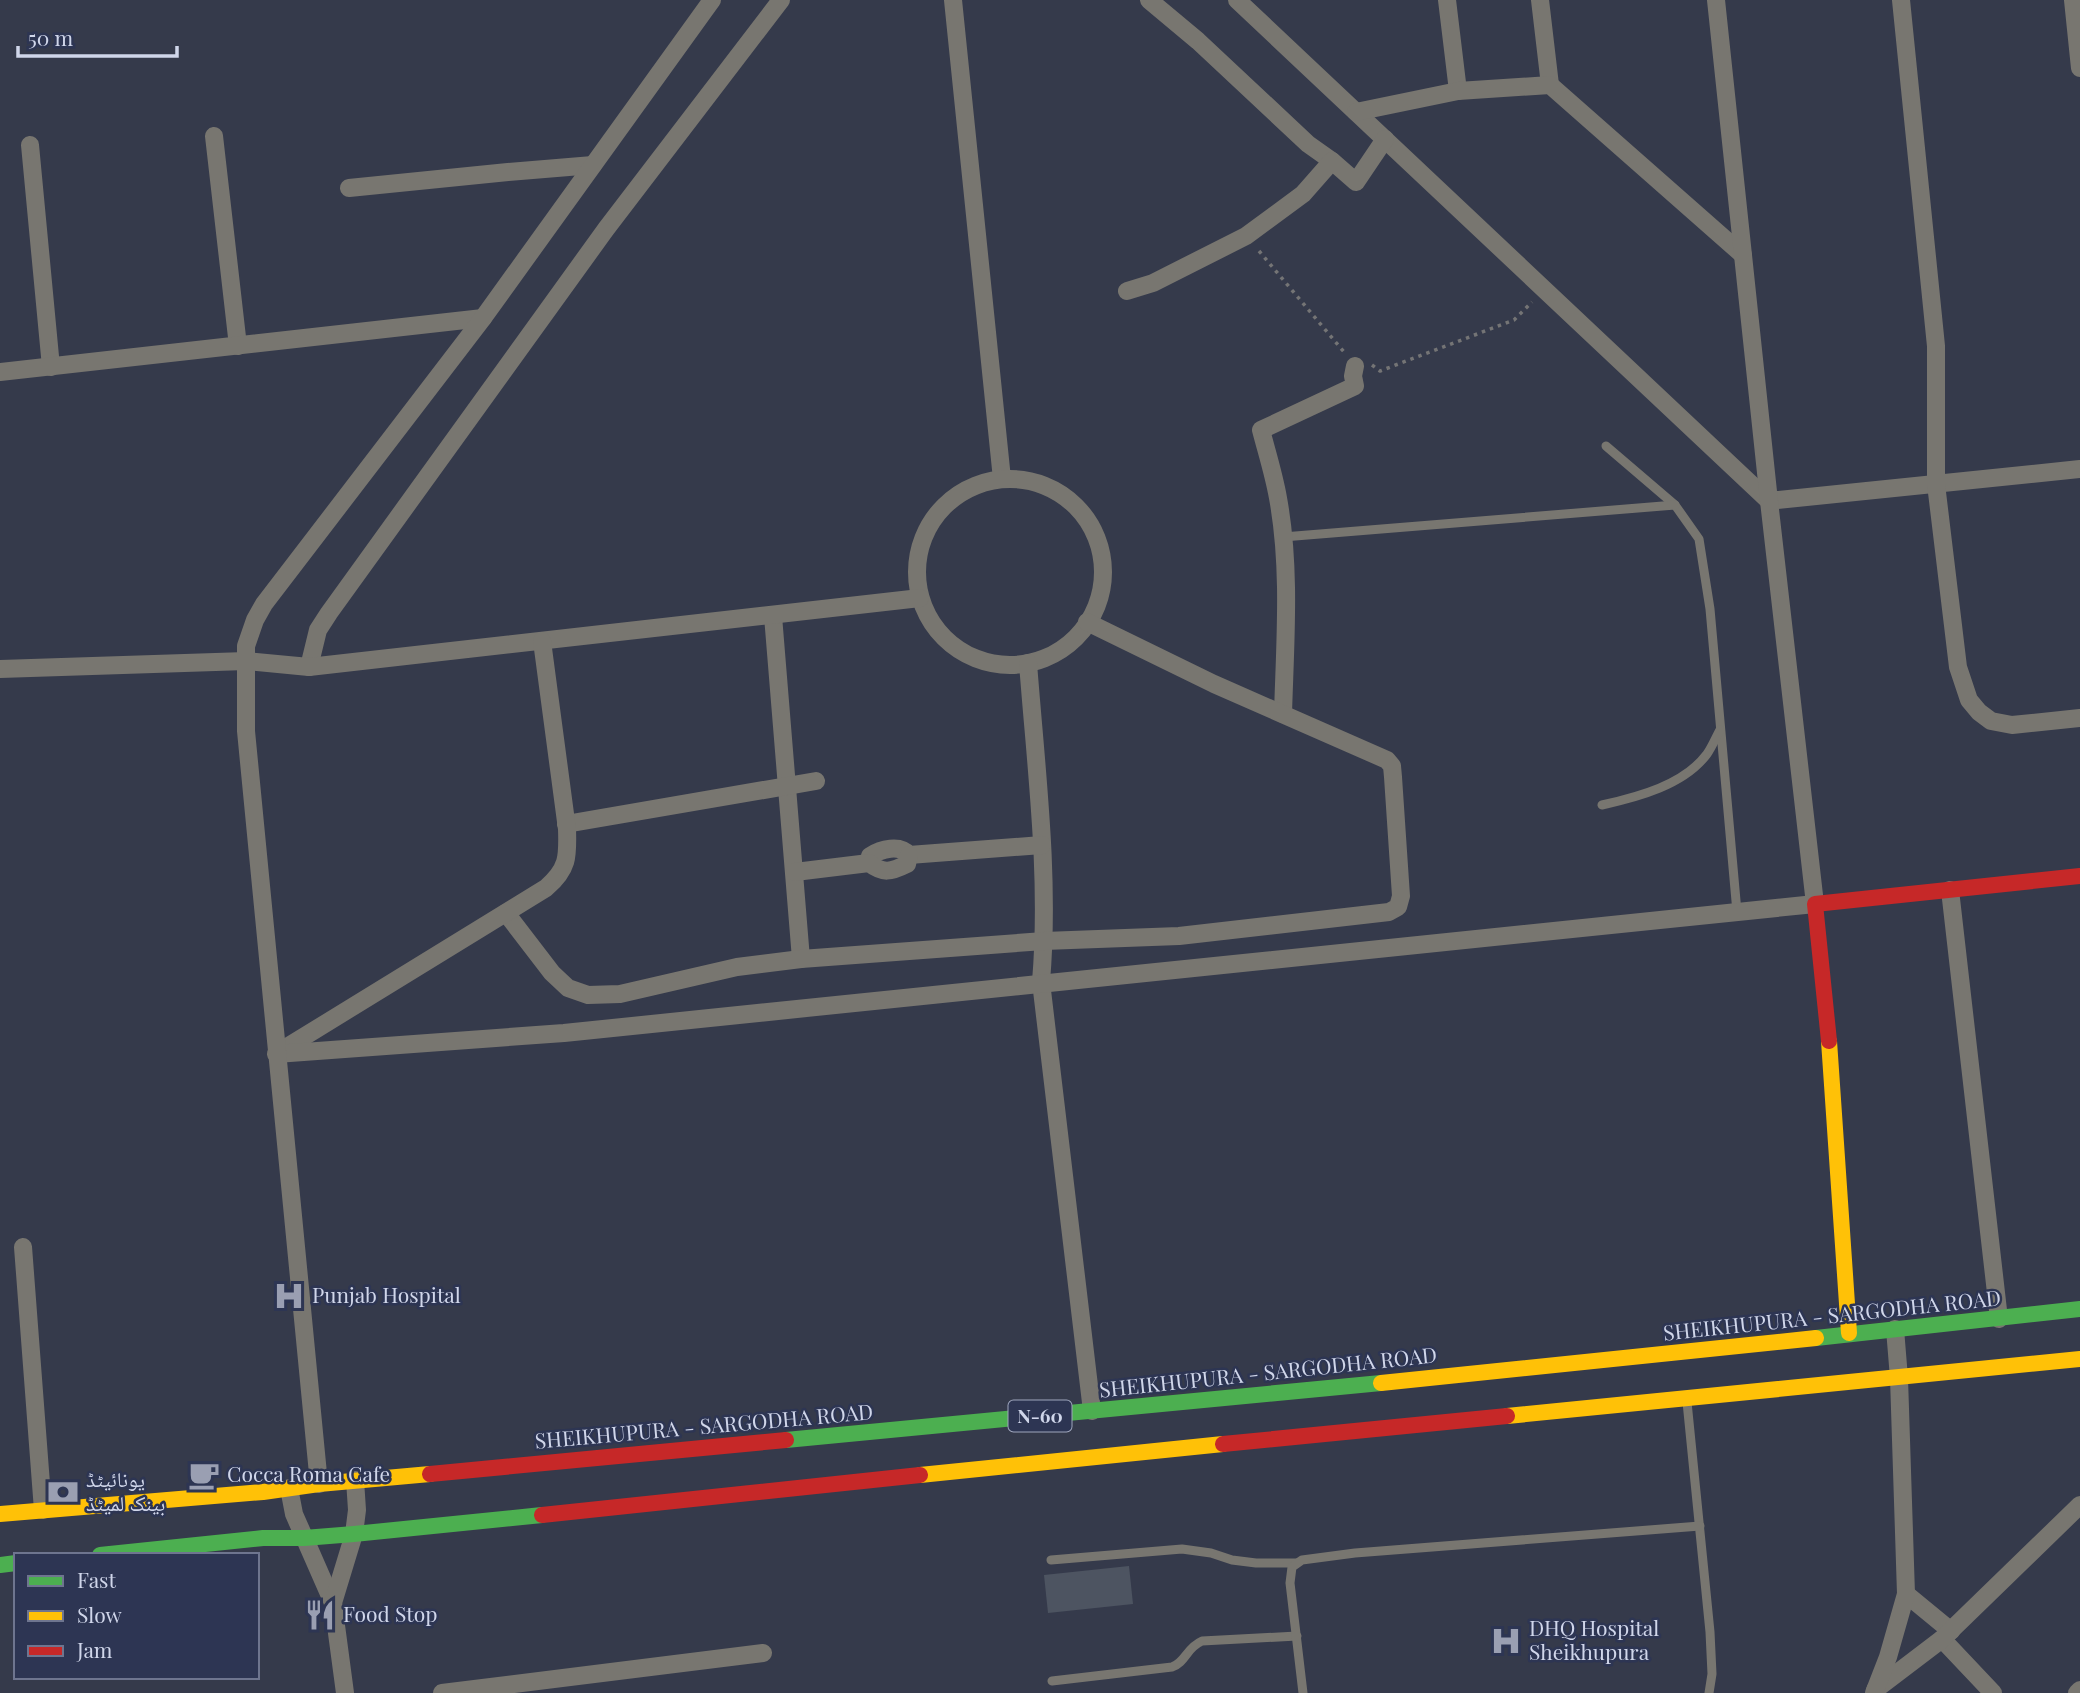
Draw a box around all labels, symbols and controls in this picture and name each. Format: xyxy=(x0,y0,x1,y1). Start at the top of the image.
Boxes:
scale bar xyxy=(18,14,177,58)
text: 50 m xyxy=(28,23,74,51)
hospital icon: Punjab Hospital xyxy=(272,1279,306,1313)
place label: Punjab Hospital xyxy=(312,1280,461,1308)
street label: SHEIKHUPURA - SARGODHA ROAD xyxy=(1662,1282,2002,1346)
street label: SHEIKHUPURA - SARGODHA ROAD xyxy=(1098,1339,1438,1403)
street label: SHEIKHUPURA - SARGODHA ROAD xyxy=(534,1396,874,1454)
road number: N-60 xyxy=(1009,1400,1072,1432)
cafe icon: Cocca Roma Cafe xyxy=(187,1458,221,1492)
place label: Cocca Roma Cafe xyxy=(227,1459,390,1487)
place label: یونائیٹڈ بینک لمیٹڈ xyxy=(86,1464,165,1516)
bank icon: یونائیٹڈ بینک لمیٹڈ xyxy=(46,1475,80,1509)
legend xyxy=(14,1553,259,1679)
text: Fast xyxy=(77,1565,116,1593)
restaurant icon: Food Stop xyxy=(303,1598,337,1632)
place label: Food Stop xyxy=(343,1599,437,1627)
text: Slow xyxy=(77,1600,122,1628)
place label: DHQ Hospital Sheikhupura xyxy=(1529,1613,1659,1665)
hospital icon: DHQ Hospital Sheikhupura xyxy=(1489,1624,1523,1658)
text: Jam xyxy=(76,1635,113,1663)

